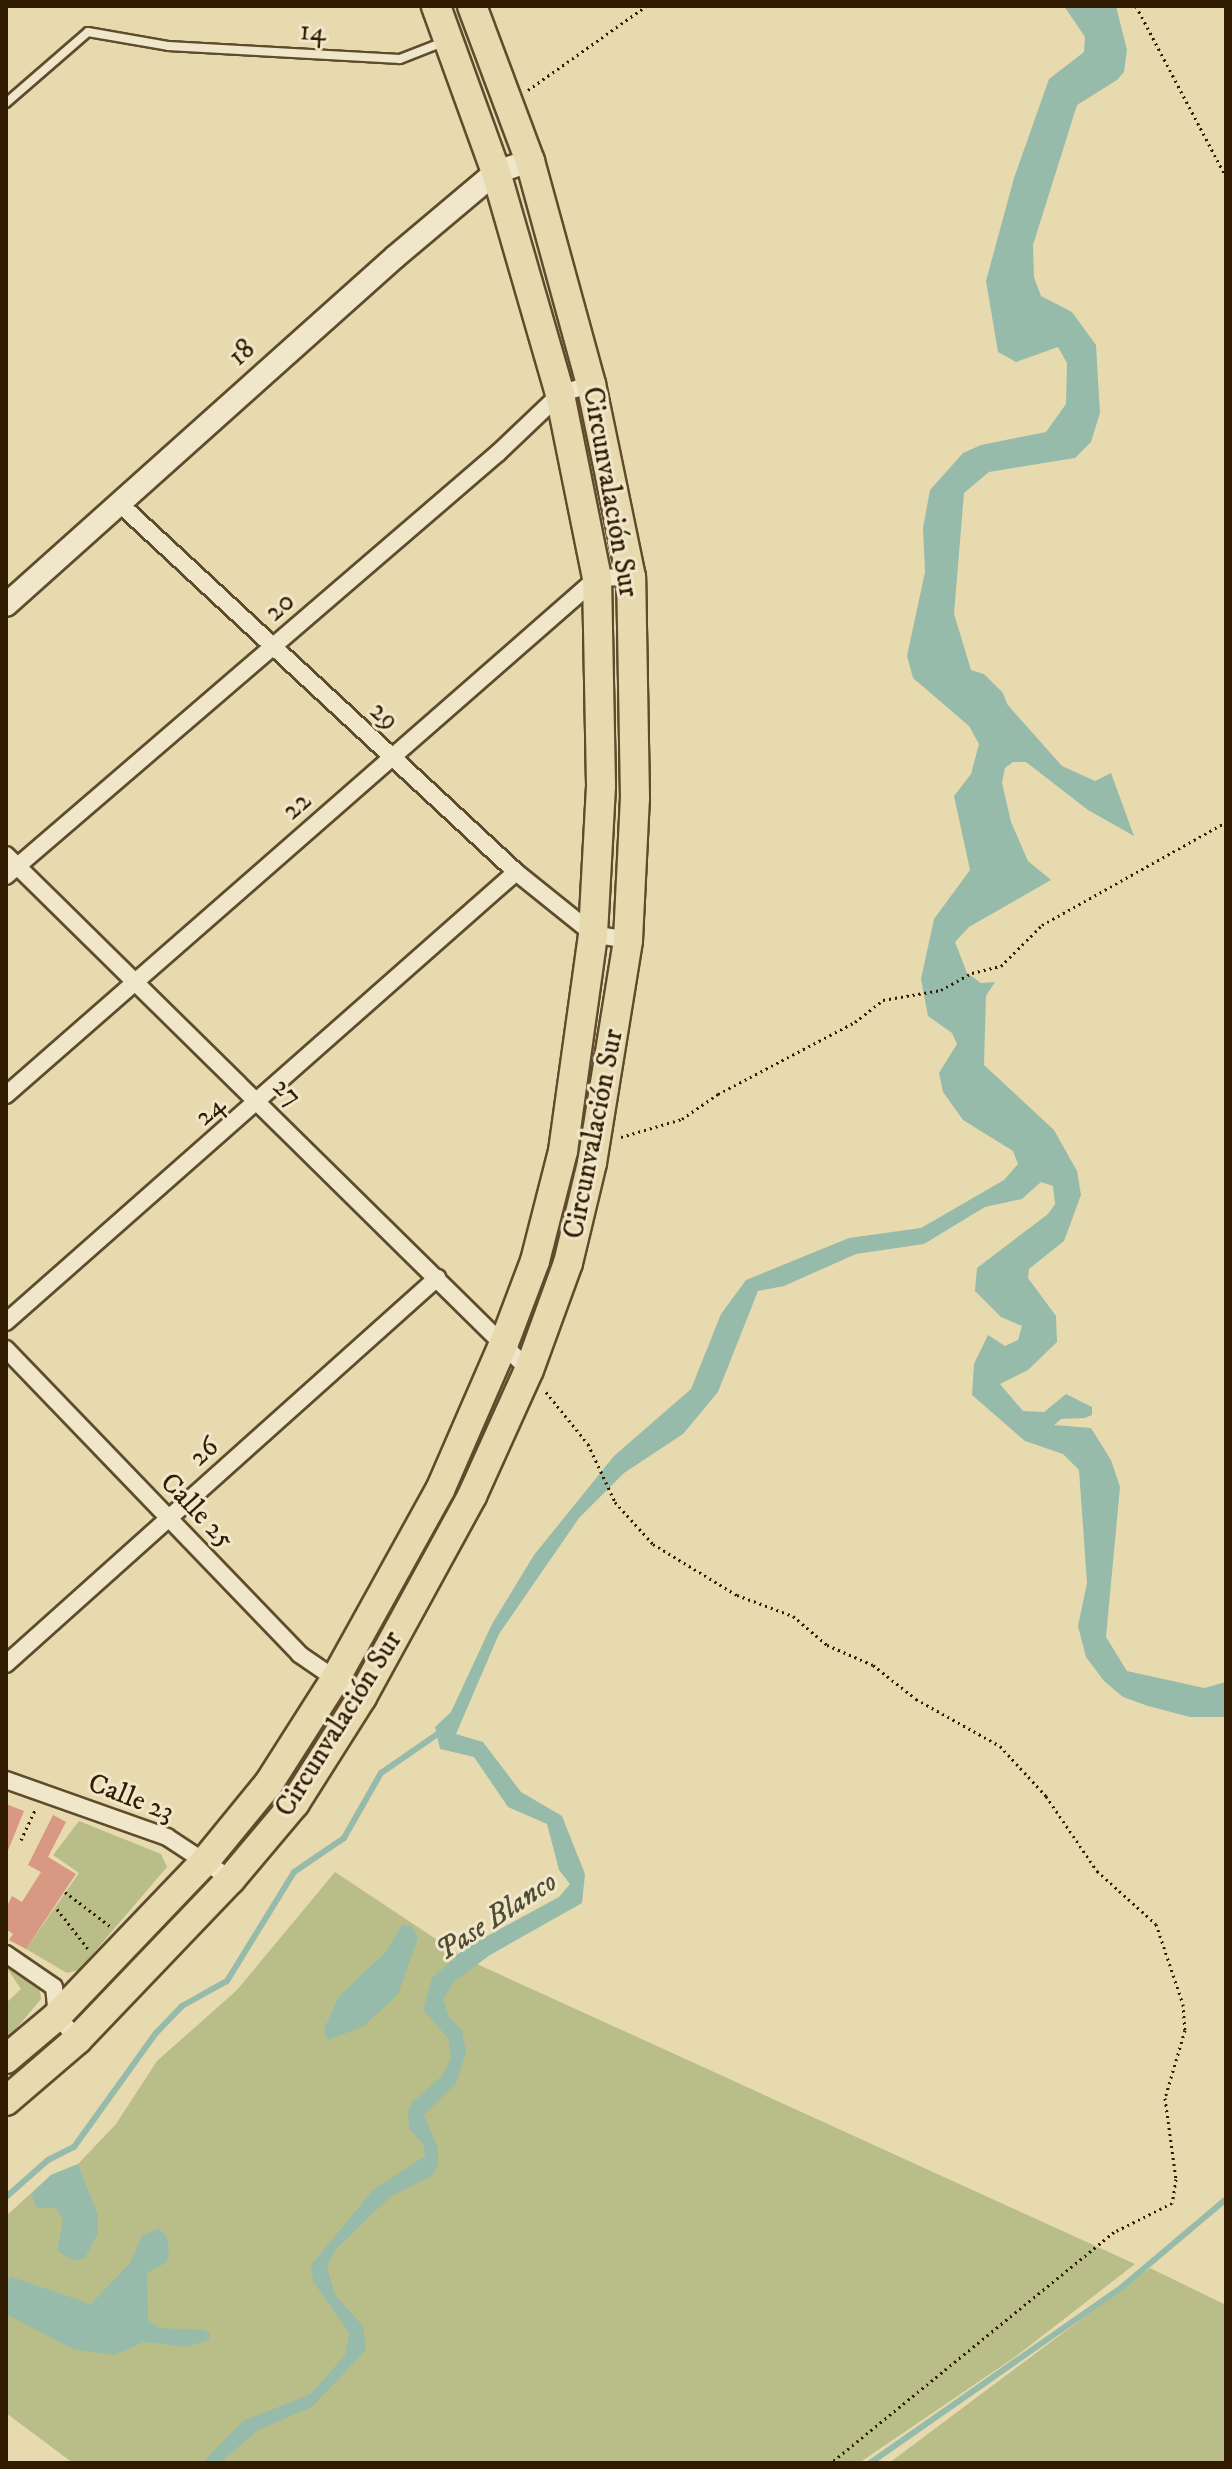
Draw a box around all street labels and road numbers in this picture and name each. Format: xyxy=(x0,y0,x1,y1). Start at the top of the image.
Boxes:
street label: 14 xyxy=(299,15,327,49)
street label: 18 xyxy=(222,332,262,374)
street label: Circunvalación Sur xyxy=(575,384,645,600)
street label: 20 xyxy=(258,585,302,629)
street label: 29 xyxy=(362,694,406,738)
street label: 22 xyxy=(276,784,318,828)
street label: Circunvalación Sur xyxy=(557,1026,631,1242)
street label: 27 xyxy=(265,1070,309,1114)
street label: 24 xyxy=(188,1089,232,1133)
street label: 26 xyxy=(182,1430,226,1474)
street label: Calle 25 xyxy=(153,1466,241,1556)
street label: Circunvalación Sur xyxy=(268,1625,410,1823)
street label: Calle 23 xyxy=(83,1766,179,1830)

